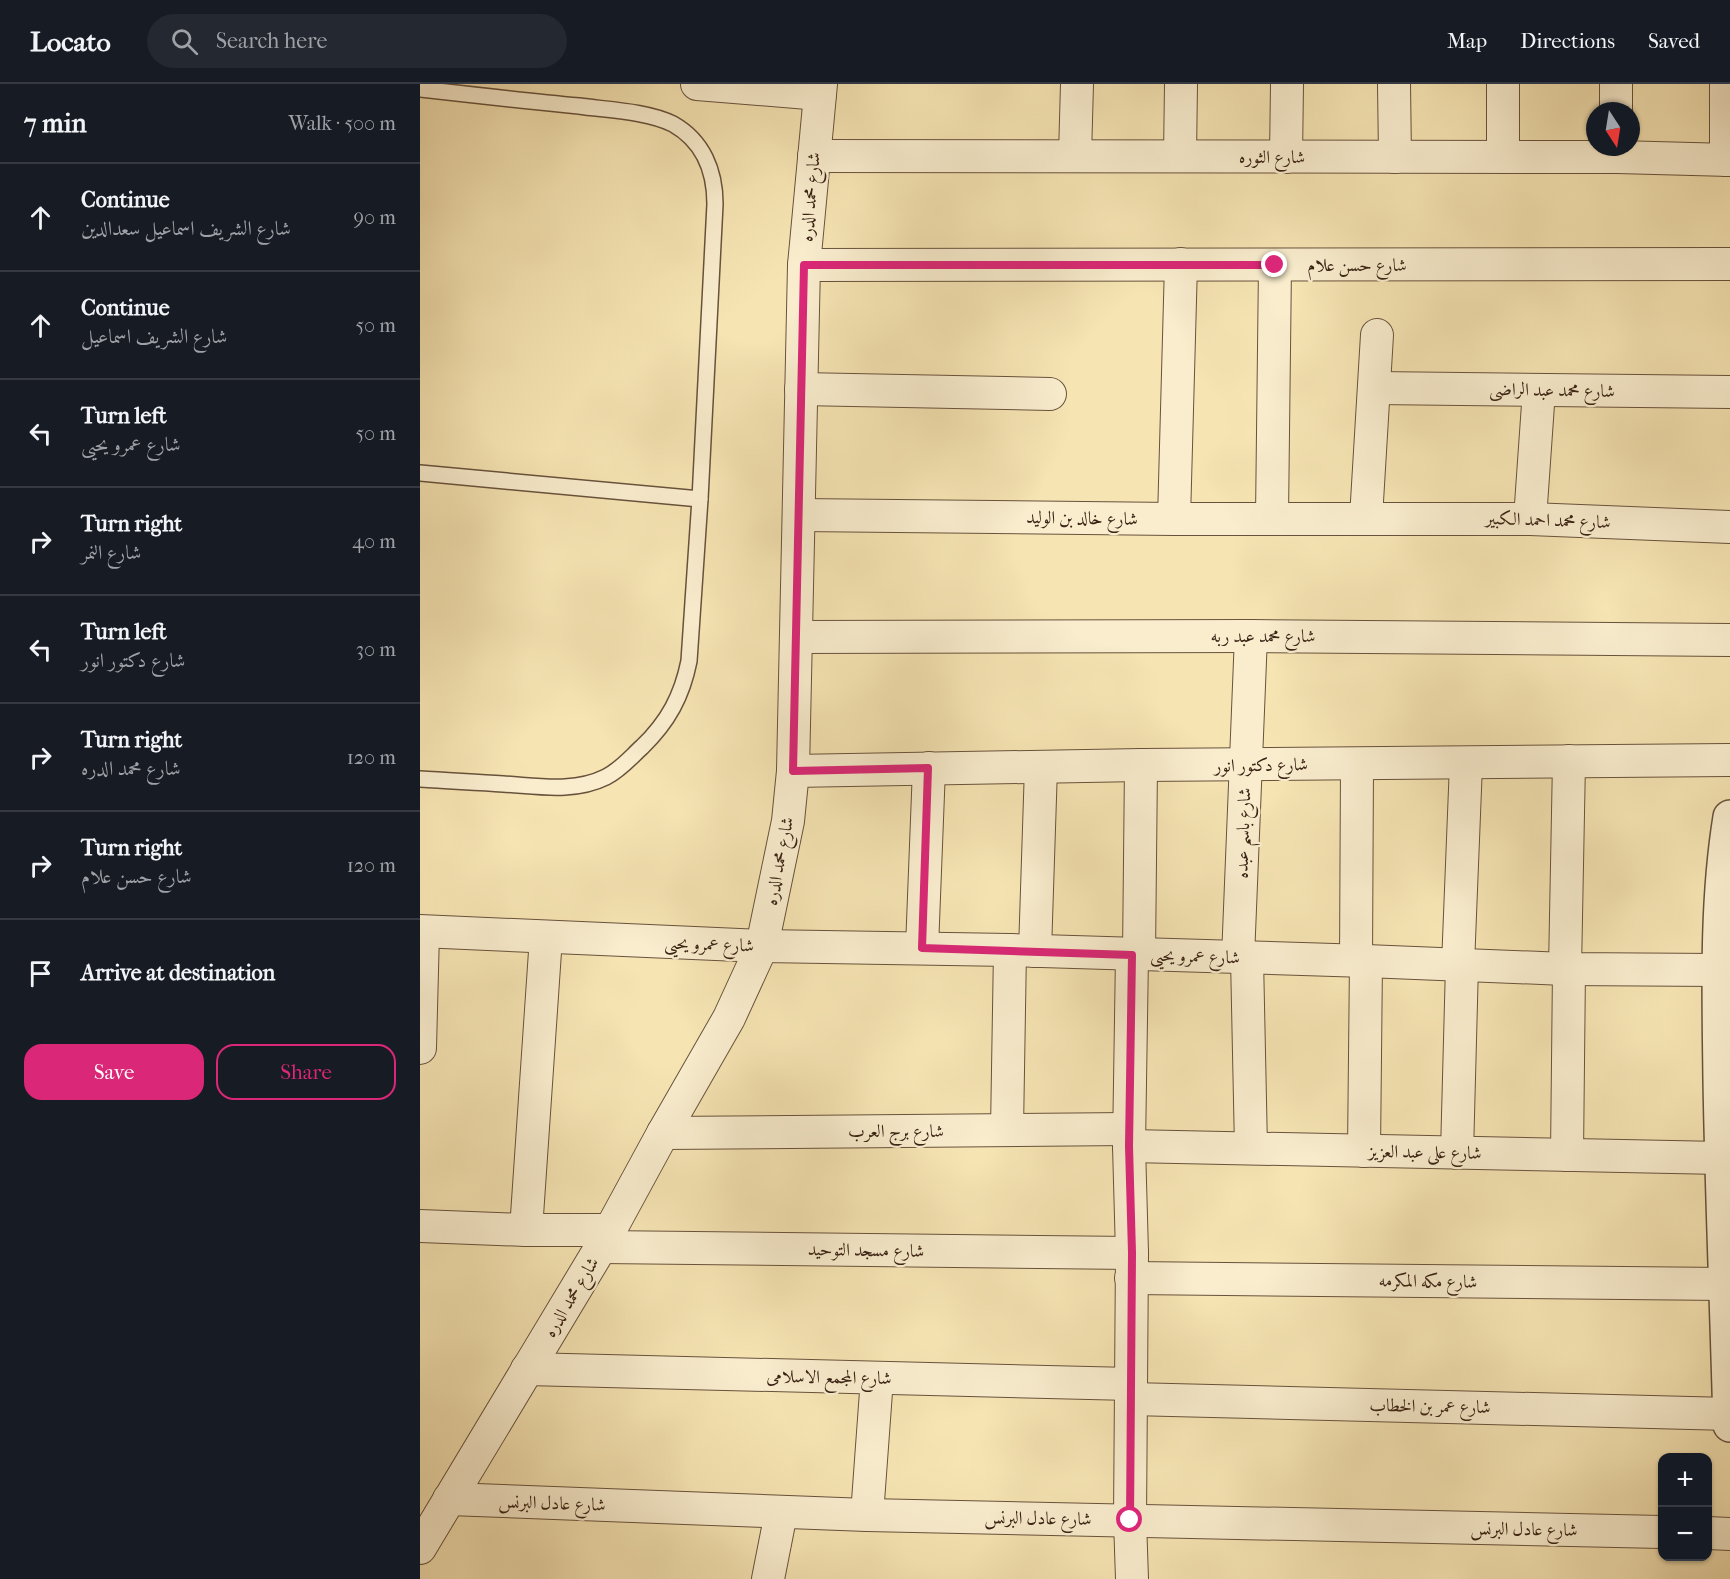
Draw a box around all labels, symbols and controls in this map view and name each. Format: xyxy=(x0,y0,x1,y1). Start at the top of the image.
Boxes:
search box xyxy=(147,14,567,68)
text: Locato xyxy=(30,25,111,58)
icon: search xyxy=(168,25,201,58)
text: Search here xyxy=(216,28,327,54)
text: Map xyxy=(1447,29,1487,53)
text: Directions xyxy=(1520,29,1615,53)
text: Saved xyxy=(1648,29,1700,53)
north arrow xyxy=(1586,102,1640,156)
text: 7 min xyxy=(24,108,87,139)
text: Walk · 500 m xyxy=(288,112,396,135)
street label: شارع الثوره xyxy=(1239,147,1305,172)
street label: شارع محمد الدره xyxy=(796,151,829,243)
text: Continue xyxy=(81,187,170,213)
icon: ahead xyxy=(24,201,57,234)
text: 90 m xyxy=(354,206,396,229)
text: شارع الشريف اسماعيل سعدالدين xyxy=(81,217,291,240)
route end xyxy=(1261,251,1287,277)
street label: شارع حسن علام xyxy=(1307,255,1407,281)
text: Continue xyxy=(81,295,170,321)
icon: ahead xyxy=(24,309,57,342)
text: 50 m xyxy=(355,314,396,337)
text: شارع الشريف اسماعيل xyxy=(81,325,227,348)
street label: شارع محمد عبد الراضى xyxy=(1489,379,1615,406)
text: Turn left xyxy=(81,403,167,429)
icon: left xyxy=(24,417,57,450)
text: 50 m xyxy=(355,422,396,445)
text: شارع عمرو يحيى xyxy=(81,433,181,456)
street label: شارع خالد بن الوليد xyxy=(1026,507,1138,534)
street label: شارع محمد احمد الكبير xyxy=(1483,508,1611,537)
text: Turn right xyxy=(81,511,182,537)
icon: right xyxy=(24,525,57,558)
text: 40 m xyxy=(352,530,396,553)
text: شارع النمر xyxy=(81,541,141,564)
text: Turn left xyxy=(81,619,167,645)
street label: شارع محمد عبد ربه xyxy=(1211,626,1315,651)
icon: left xyxy=(24,633,57,666)
text: 30 m xyxy=(356,638,396,661)
text: شارع دكتور انور xyxy=(81,649,185,672)
text: Turn right xyxy=(81,727,182,753)
icon: right xyxy=(24,741,57,774)
text: 120 m xyxy=(347,746,396,769)
street label: شارع دكتور انور xyxy=(1212,754,1308,781)
text: شارع محمد الدره xyxy=(81,757,181,780)
street label: شارع باسم عبده xyxy=(1231,787,1263,879)
street label: شارع محمد الدره xyxy=(761,815,802,908)
text: Turn right xyxy=(81,835,182,861)
icon: right xyxy=(24,849,57,882)
text: 120 m xyxy=(347,854,396,877)
text: شارع حسن علام xyxy=(81,865,192,888)
street label: شارع عمرو يحيى xyxy=(664,932,754,961)
street label: شارع عمرو يحيى xyxy=(1150,944,1240,973)
icon: arrive xyxy=(24,957,57,990)
text: Arrive at destination xyxy=(81,960,275,986)
button: Save xyxy=(24,1044,204,1100)
button: Share xyxy=(216,1044,396,1100)
street label: شارع برج العرب xyxy=(848,1121,944,1147)
street label: شارع على عبد العزيز xyxy=(1366,1141,1482,1168)
street label: شارع مسجد التوحيد xyxy=(807,1239,924,1266)
street label: شارع محمد الدره xyxy=(539,1253,607,1343)
street label: شارع مكه المكرمه xyxy=(1378,1270,1478,1297)
street label: شارع المجمع الاسلامى xyxy=(766,1366,892,1394)
street label: شارع عمر بن الخطاب xyxy=(1369,1395,1491,1422)
map controls xyxy=(1658,1453,1712,1561)
button: + xyxy=(1658,1453,1712,1507)
street label: شارع عادل البرنس xyxy=(498,1491,606,1520)
route start xyxy=(1116,1506,1142,1532)
street label: شارع عادل البرنس xyxy=(984,1507,1092,1534)
button: − xyxy=(1658,1507,1712,1561)
street label: شارع عادل البرنس xyxy=(1470,1518,1578,1545)

